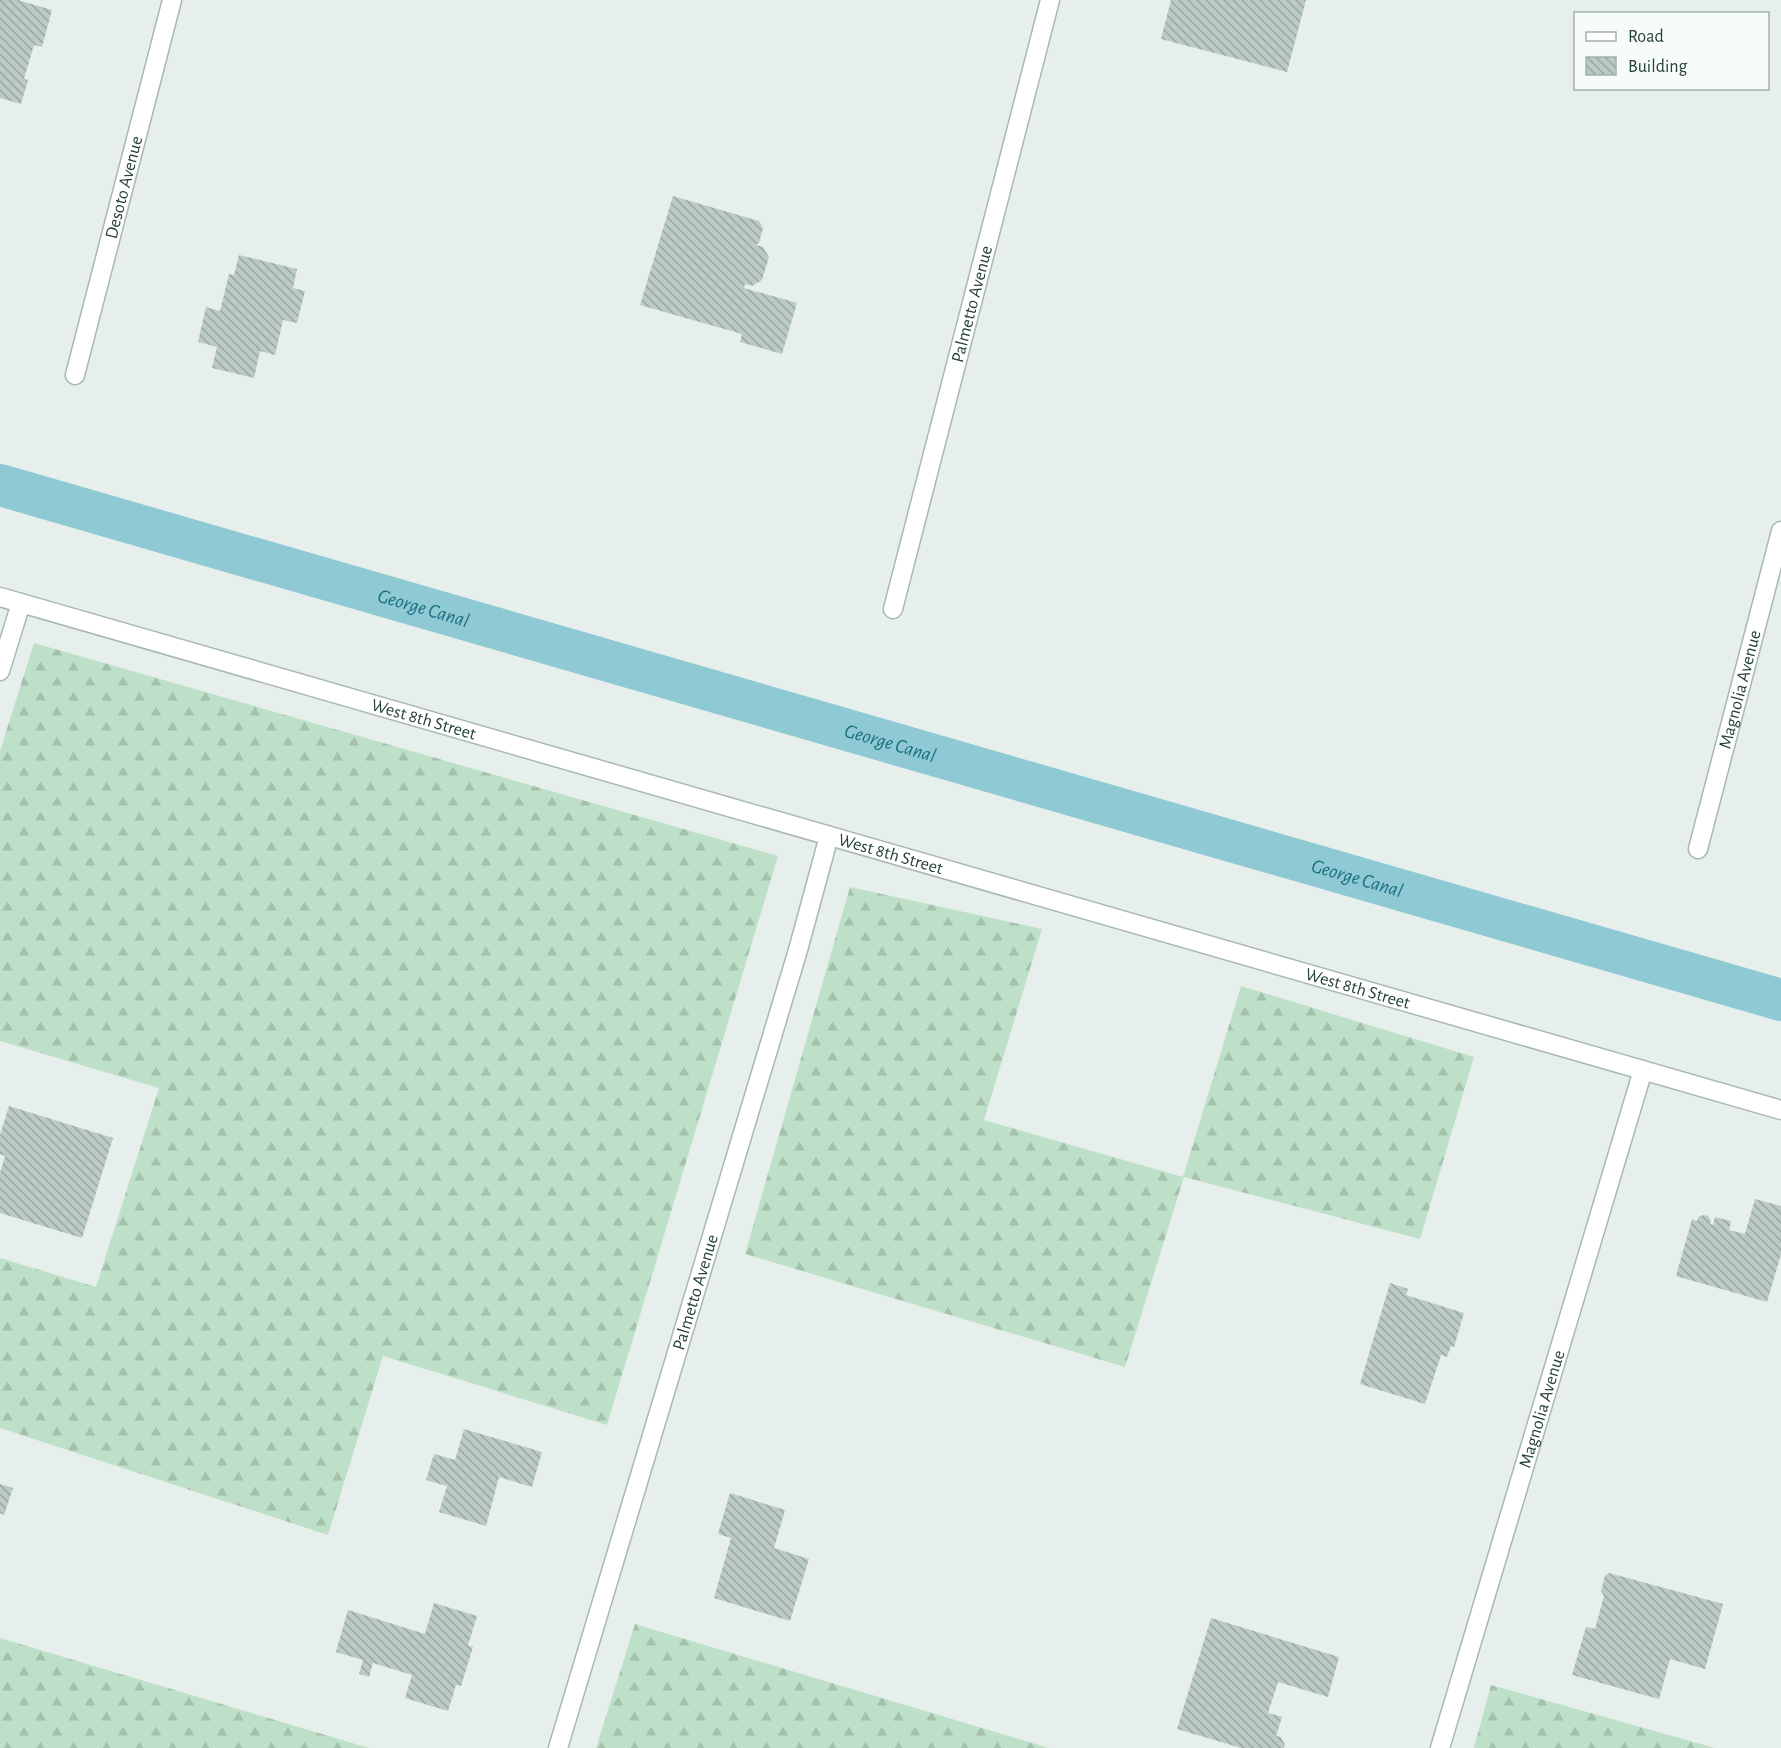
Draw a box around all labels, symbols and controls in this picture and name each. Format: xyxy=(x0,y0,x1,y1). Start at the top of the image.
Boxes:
legend xyxy=(1574,12,1769,90)
text: Road xyxy=(1628,28,1664,46)
text: Building xyxy=(1628,58,1688,76)
street label: Desoto Avenue xyxy=(103,134,146,241)
street label: Palmetto Avenue xyxy=(949,244,996,365)
water label: George Canal xyxy=(375,586,471,631)
street label: Magnolia Avenue xyxy=(1717,628,1765,751)
street label: West 8th Street xyxy=(369,696,478,744)
water label: George Canal xyxy=(842,721,938,766)
street label: West 8th Street xyxy=(836,831,945,878)
water label: George Canal xyxy=(1309,856,1405,901)
street label: West 8th Street xyxy=(1303,965,1412,1013)
street label: Palmetto Avenue xyxy=(670,1232,722,1353)
street label: Magnolia Avenue xyxy=(1516,1348,1569,1470)

